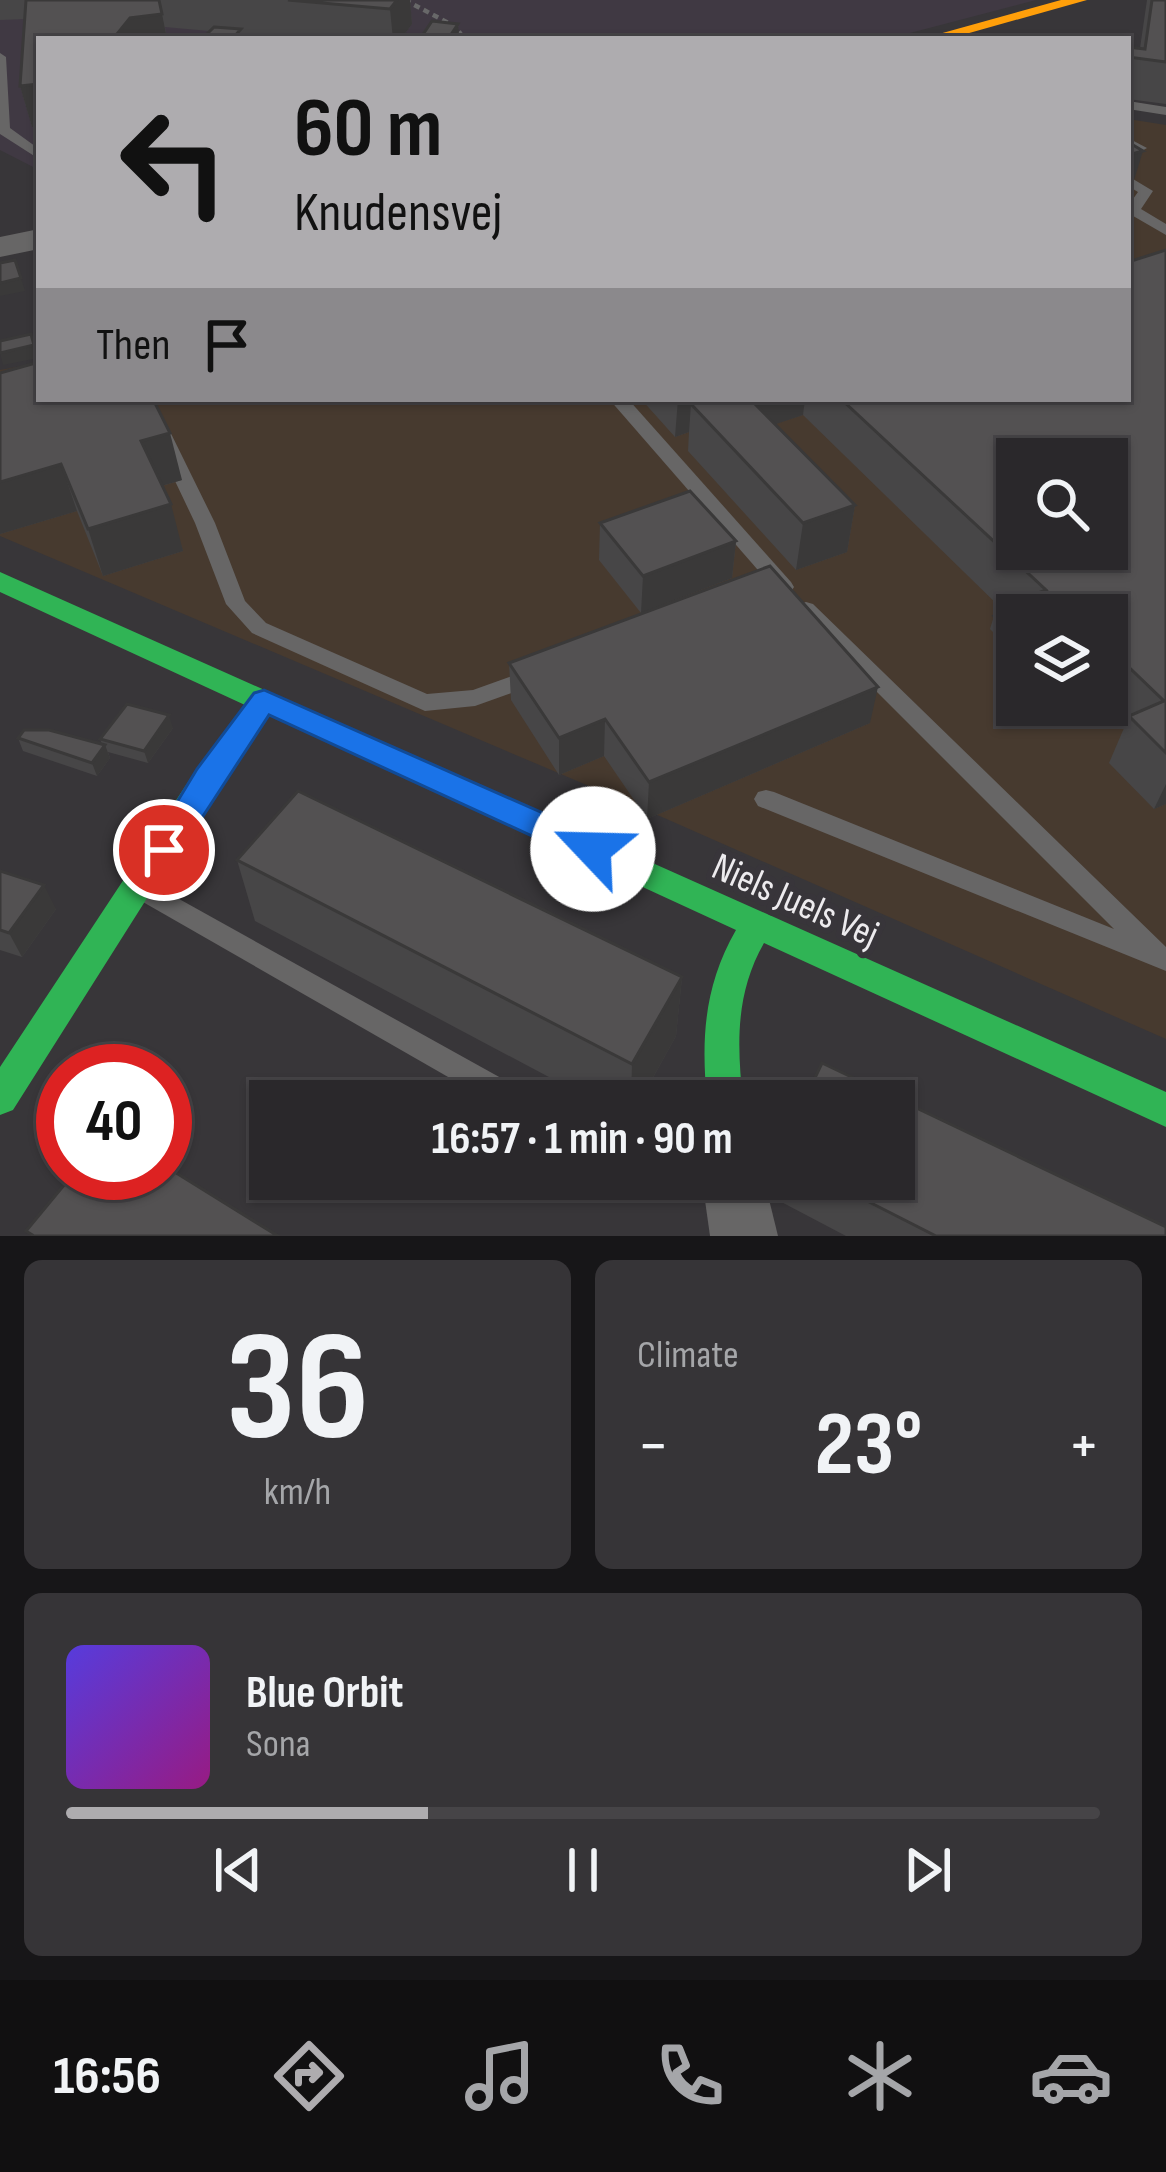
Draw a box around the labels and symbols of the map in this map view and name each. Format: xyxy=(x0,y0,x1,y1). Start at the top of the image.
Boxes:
position arrow xyxy=(530,786,656,912)
pin xyxy=(113,799,215,901)
street label: Niels Juels Vej xyxy=(705,844,885,959)
speed limit sign: 40 xyxy=(36,1044,192,1200)

